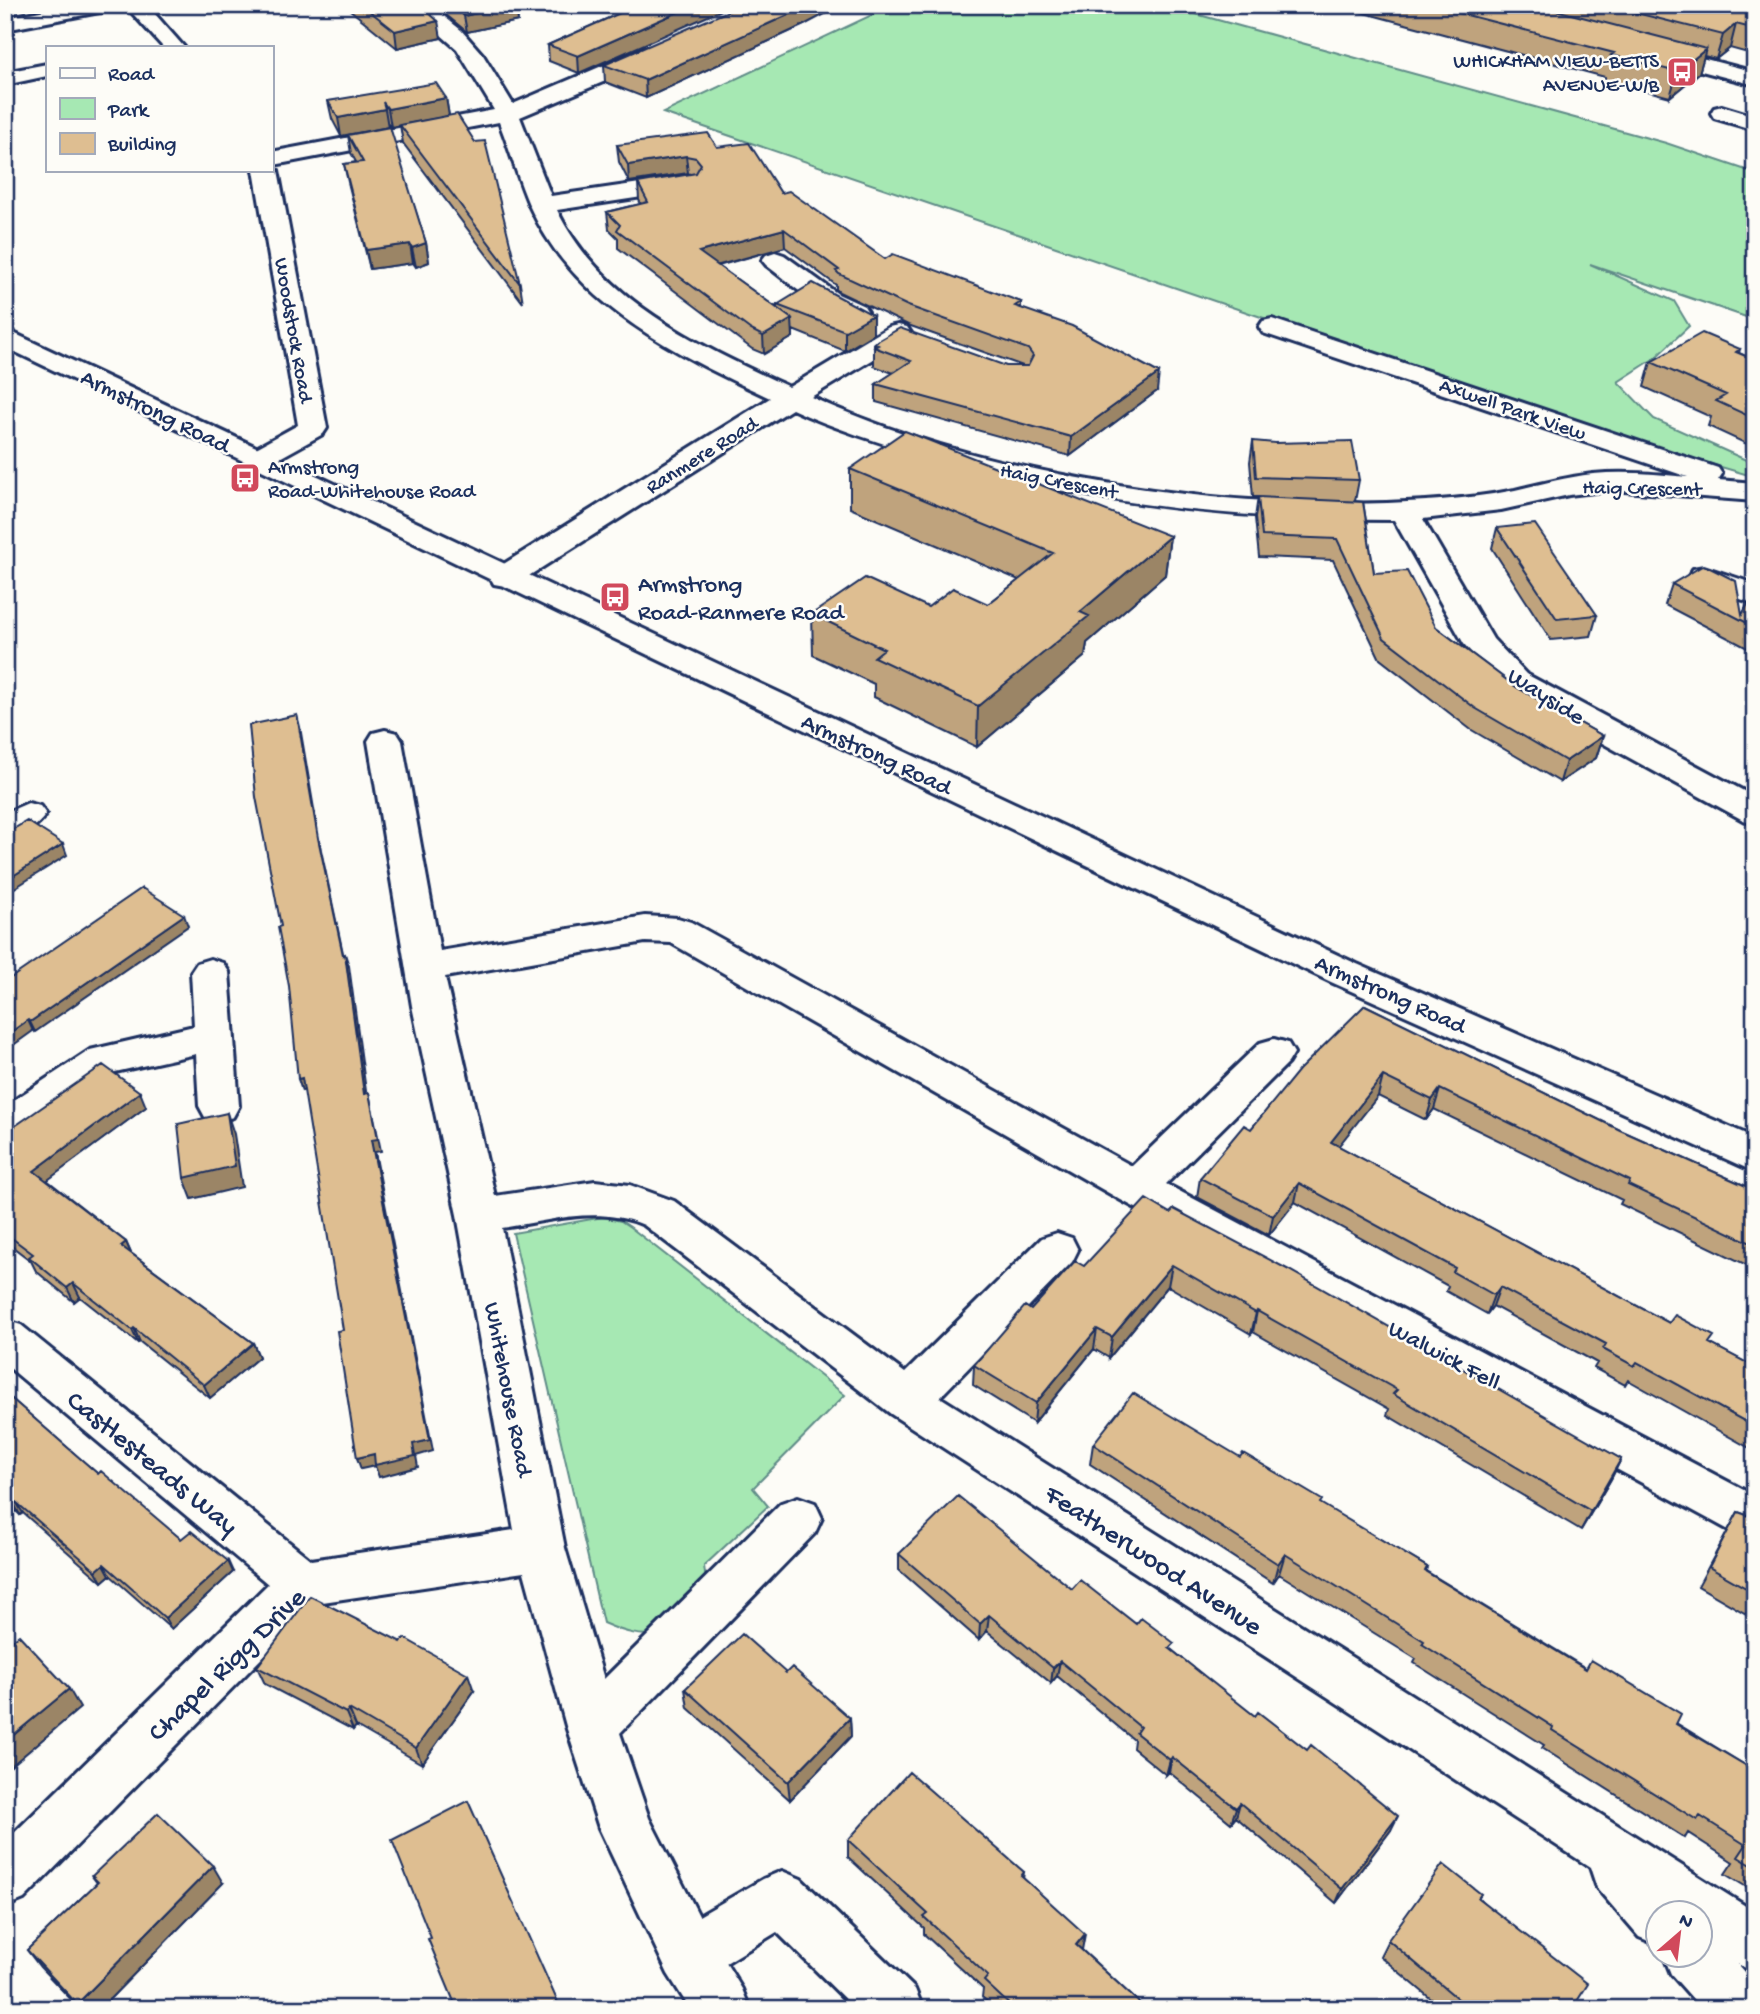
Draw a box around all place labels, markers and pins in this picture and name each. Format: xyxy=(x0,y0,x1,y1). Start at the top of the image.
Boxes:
place label: WHICKHAM VIEW-BETTS AVENUE-W/B xyxy=(1453,51,1660,100)
bus stop icon: WHICKHAM VIEW-BETTS AVENUE-W/B xyxy=(1665,55,1699,89)
place label: Armstrong Road-Whitehouse Road xyxy=(268,457,477,506)
bus stop icon: Armstrong Road-Whitehouse Road xyxy=(228,461,262,495)
place label: Armstrong Road-Ranmere Road xyxy=(638,572,846,629)
bus stop icon: Armstrong Road-Ranmere Road xyxy=(598,580,632,614)

